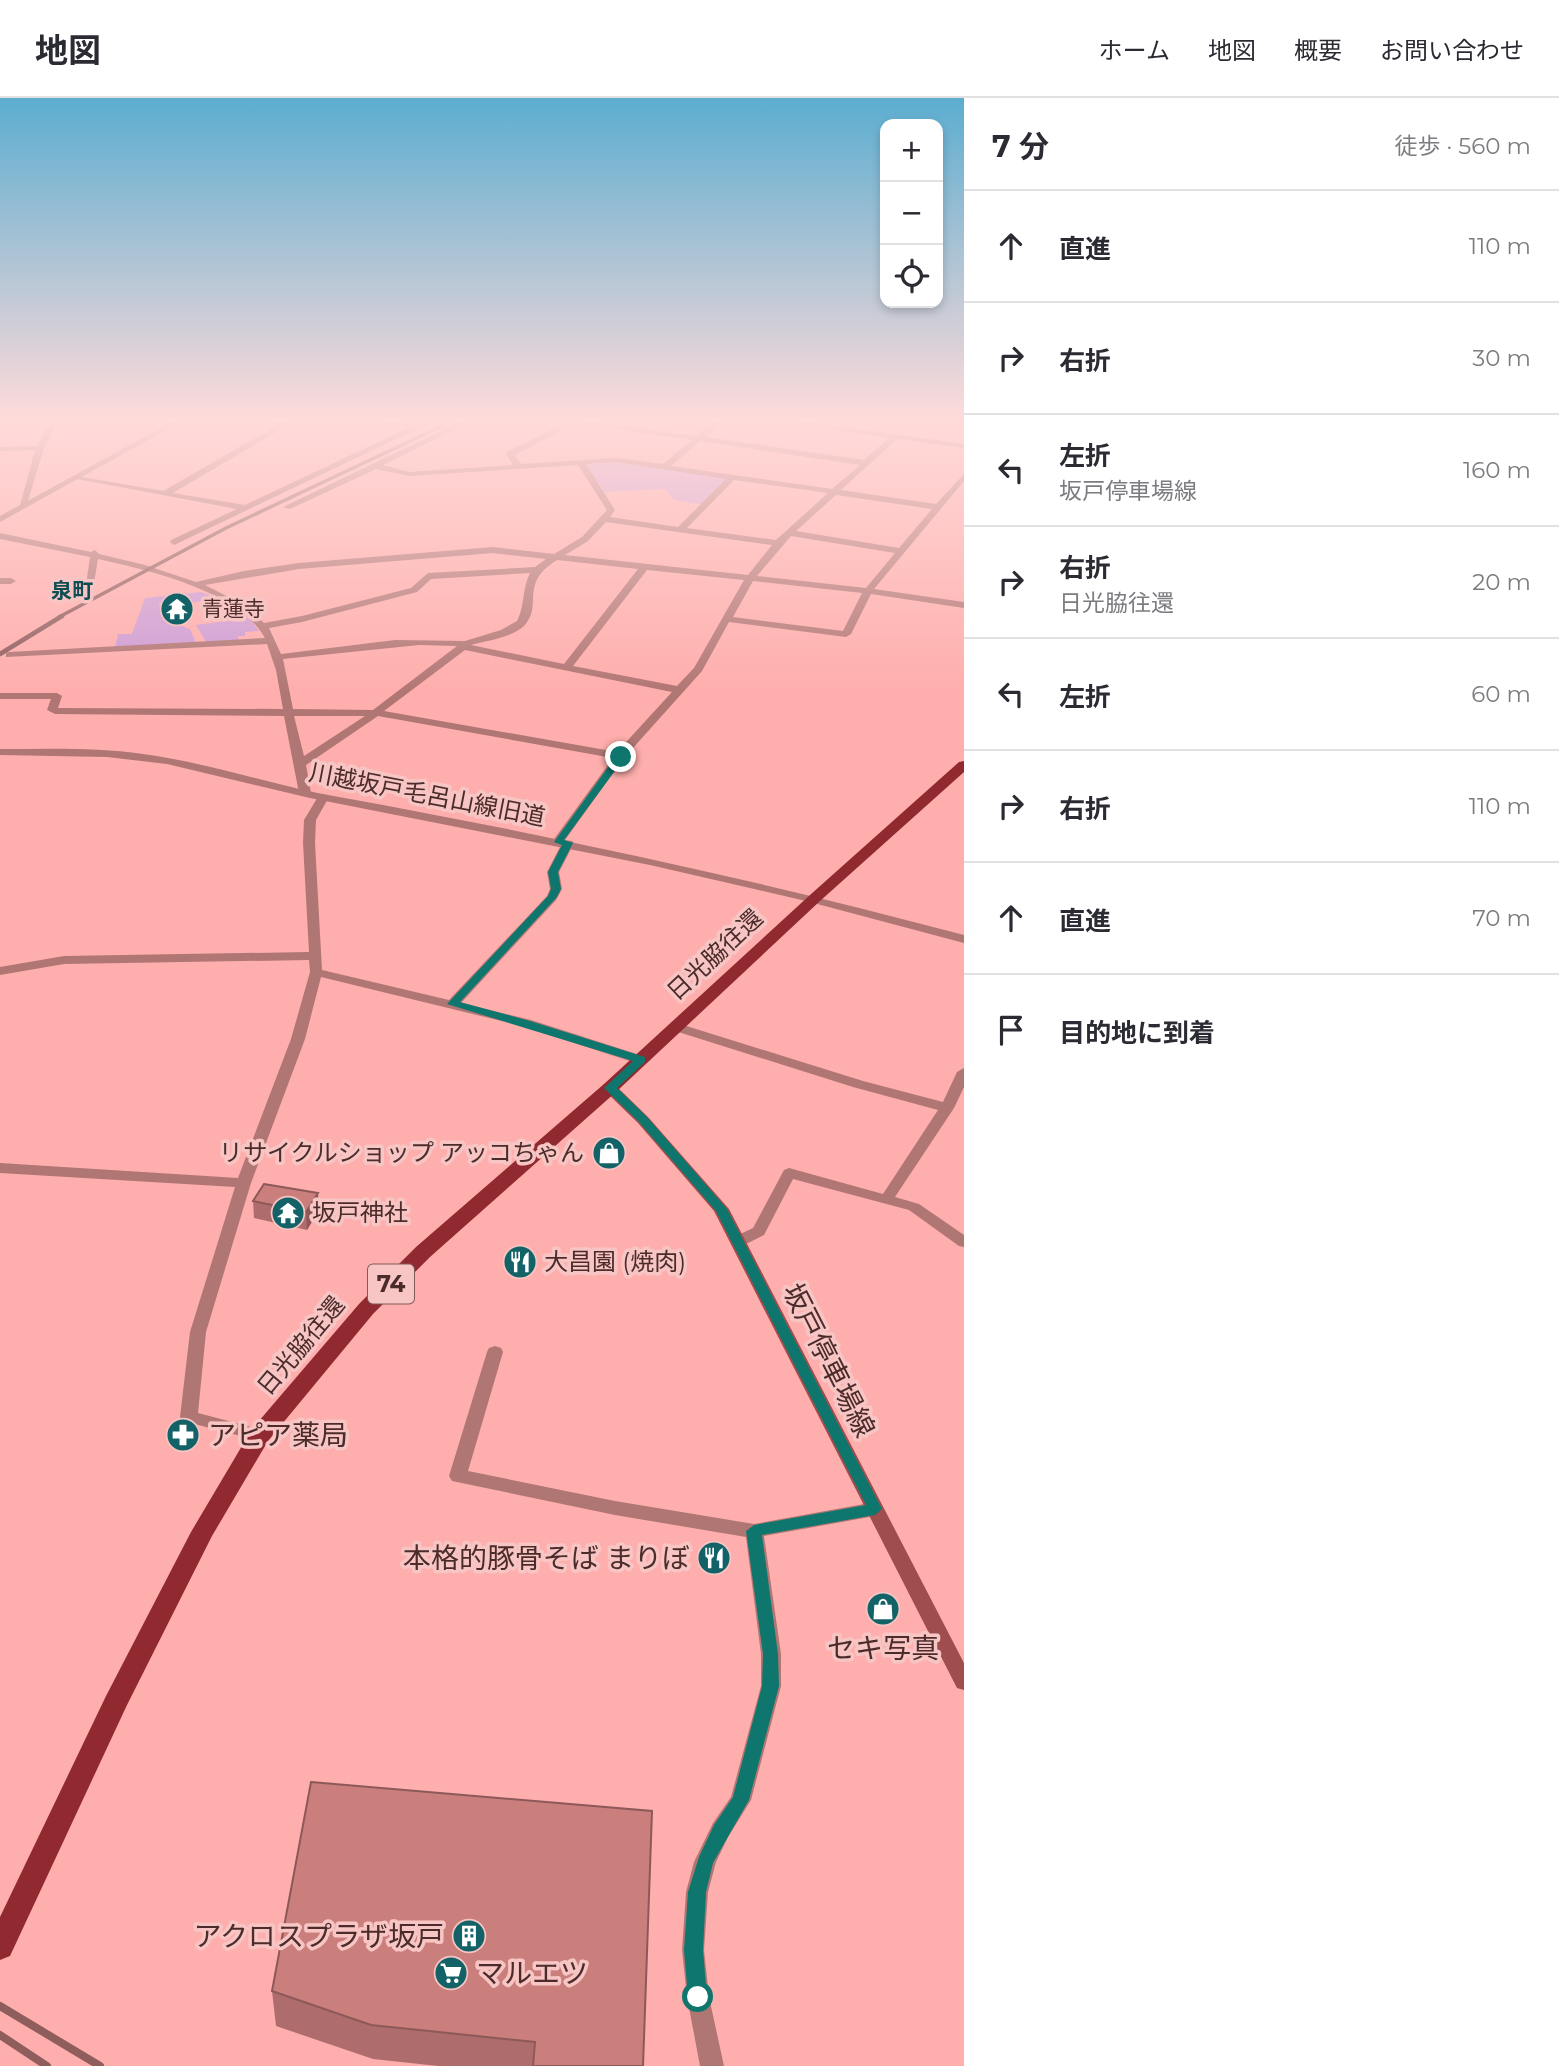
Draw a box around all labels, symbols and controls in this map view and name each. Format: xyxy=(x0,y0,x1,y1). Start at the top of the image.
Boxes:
text: 地図 xyxy=(35,30,101,70)
text: ホーム xyxy=(1099,36,1170,65)
text: 地図 xyxy=(1208,36,1256,65)
text: 概要 xyxy=(1294,36,1342,65)
text: お問い合わせ xyxy=(1380,36,1524,65)
map controls xyxy=(880,119,943,308)
button: + xyxy=(880,119,943,182)
text: 7 分 xyxy=(992,128,1049,165)
text: 徒歩 · 560 m xyxy=(1394,132,1531,160)
button: − xyxy=(880,182,943,245)
icon: ahead xyxy=(992,227,1030,265)
text: 110 m xyxy=(1469,232,1531,260)
text: 直進 xyxy=(1059,233,1111,265)
button: locate xyxy=(880,245,943,308)
icon: right xyxy=(992,339,1030,377)
text: 30 m xyxy=(1472,344,1531,372)
text: 右折 xyxy=(1059,345,1111,377)
text: 左折 xyxy=(1059,440,1111,472)
icon: left xyxy=(992,451,1030,489)
text: 160 m xyxy=(1463,456,1531,484)
text: 坂戸停車場線 xyxy=(1059,477,1197,505)
text: 右折 xyxy=(1059,552,1111,584)
icon: right xyxy=(992,563,1030,601)
text: 20 m xyxy=(1472,568,1531,596)
district label: 泉町 xyxy=(51,578,93,603)
text: 日光脇往還 xyxy=(1059,589,1174,617)
temple icon: 青蓮寺 xyxy=(158,590,196,628)
place label: 青蓮寺 xyxy=(202,596,265,621)
icon: left xyxy=(992,675,1030,713)
text: 60 m xyxy=(1471,680,1531,708)
text: 左折 xyxy=(1059,681,1111,713)
route end xyxy=(605,741,636,772)
street label: 川越坂戸毛呂山線旧道 xyxy=(307,757,548,832)
icon: right xyxy=(992,787,1030,825)
text: 110 m xyxy=(1469,792,1531,820)
text: 右折 xyxy=(1059,793,1111,825)
icon: ahead xyxy=(992,899,1030,937)
street label: 日光脇往還 xyxy=(661,903,768,1006)
text: 70 m xyxy=(1472,904,1531,932)
text: 直進 xyxy=(1059,905,1111,937)
icon: arrive xyxy=(992,1011,1030,1049)
text: 目的地に到着 xyxy=(1059,1017,1215,1049)
shop icon: リサイクルショップ アッコちゃん xyxy=(590,1134,628,1172)
place label: リサイクルショップ アッコちゃん xyxy=(219,1138,584,1167)
temple icon: 坂戸神社 xyxy=(269,1194,307,1232)
place label: 坂戸神社 xyxy=(312,1198,408,1227)
restaurant icon: 大昌園 (焼肉) xyxy=(501,1243,539,1281)
place label: 大昌園 (焼肉) xyxy=(544,1247,686,1276)
road number: 74 xyxy=(368,1264,414,1303)
street label: 坂戸停車場線 xyxy=(776,1277,882,1443)
street label: 日光脇往還 xyxy=(251,1290,350,1401)
pharmacy icon: アピア薬局 xyxy=(164,1416,202,1454)
place label: アピア薬局 xyxy=(208,1418,348,1452)
restaurant icon: 本格的豚骨そば まりぼ xyxy=(695,1539,733,1577)
place label: 本格的豚骨そば まりぼ xyxy=(403,1541,690,1575)
shop icon: セキ写真 xyxy=(864,1590,902,1628)
place label: セキ写真 xyxy=(827,1631,939,1665)
building icon: アクロスプラザ坂戸 xyxy=(450,1917,488,1955)
place label: アクロスプラザ坂戸 xyxy=(193,1919,444,1953)
supermarket icon: マルエツ xyxy=(432,1954,470,1992)
place label: マルエツ xyxy=(476,1956,588,1990)
route start xyxy=(682,1981,713,2012)

